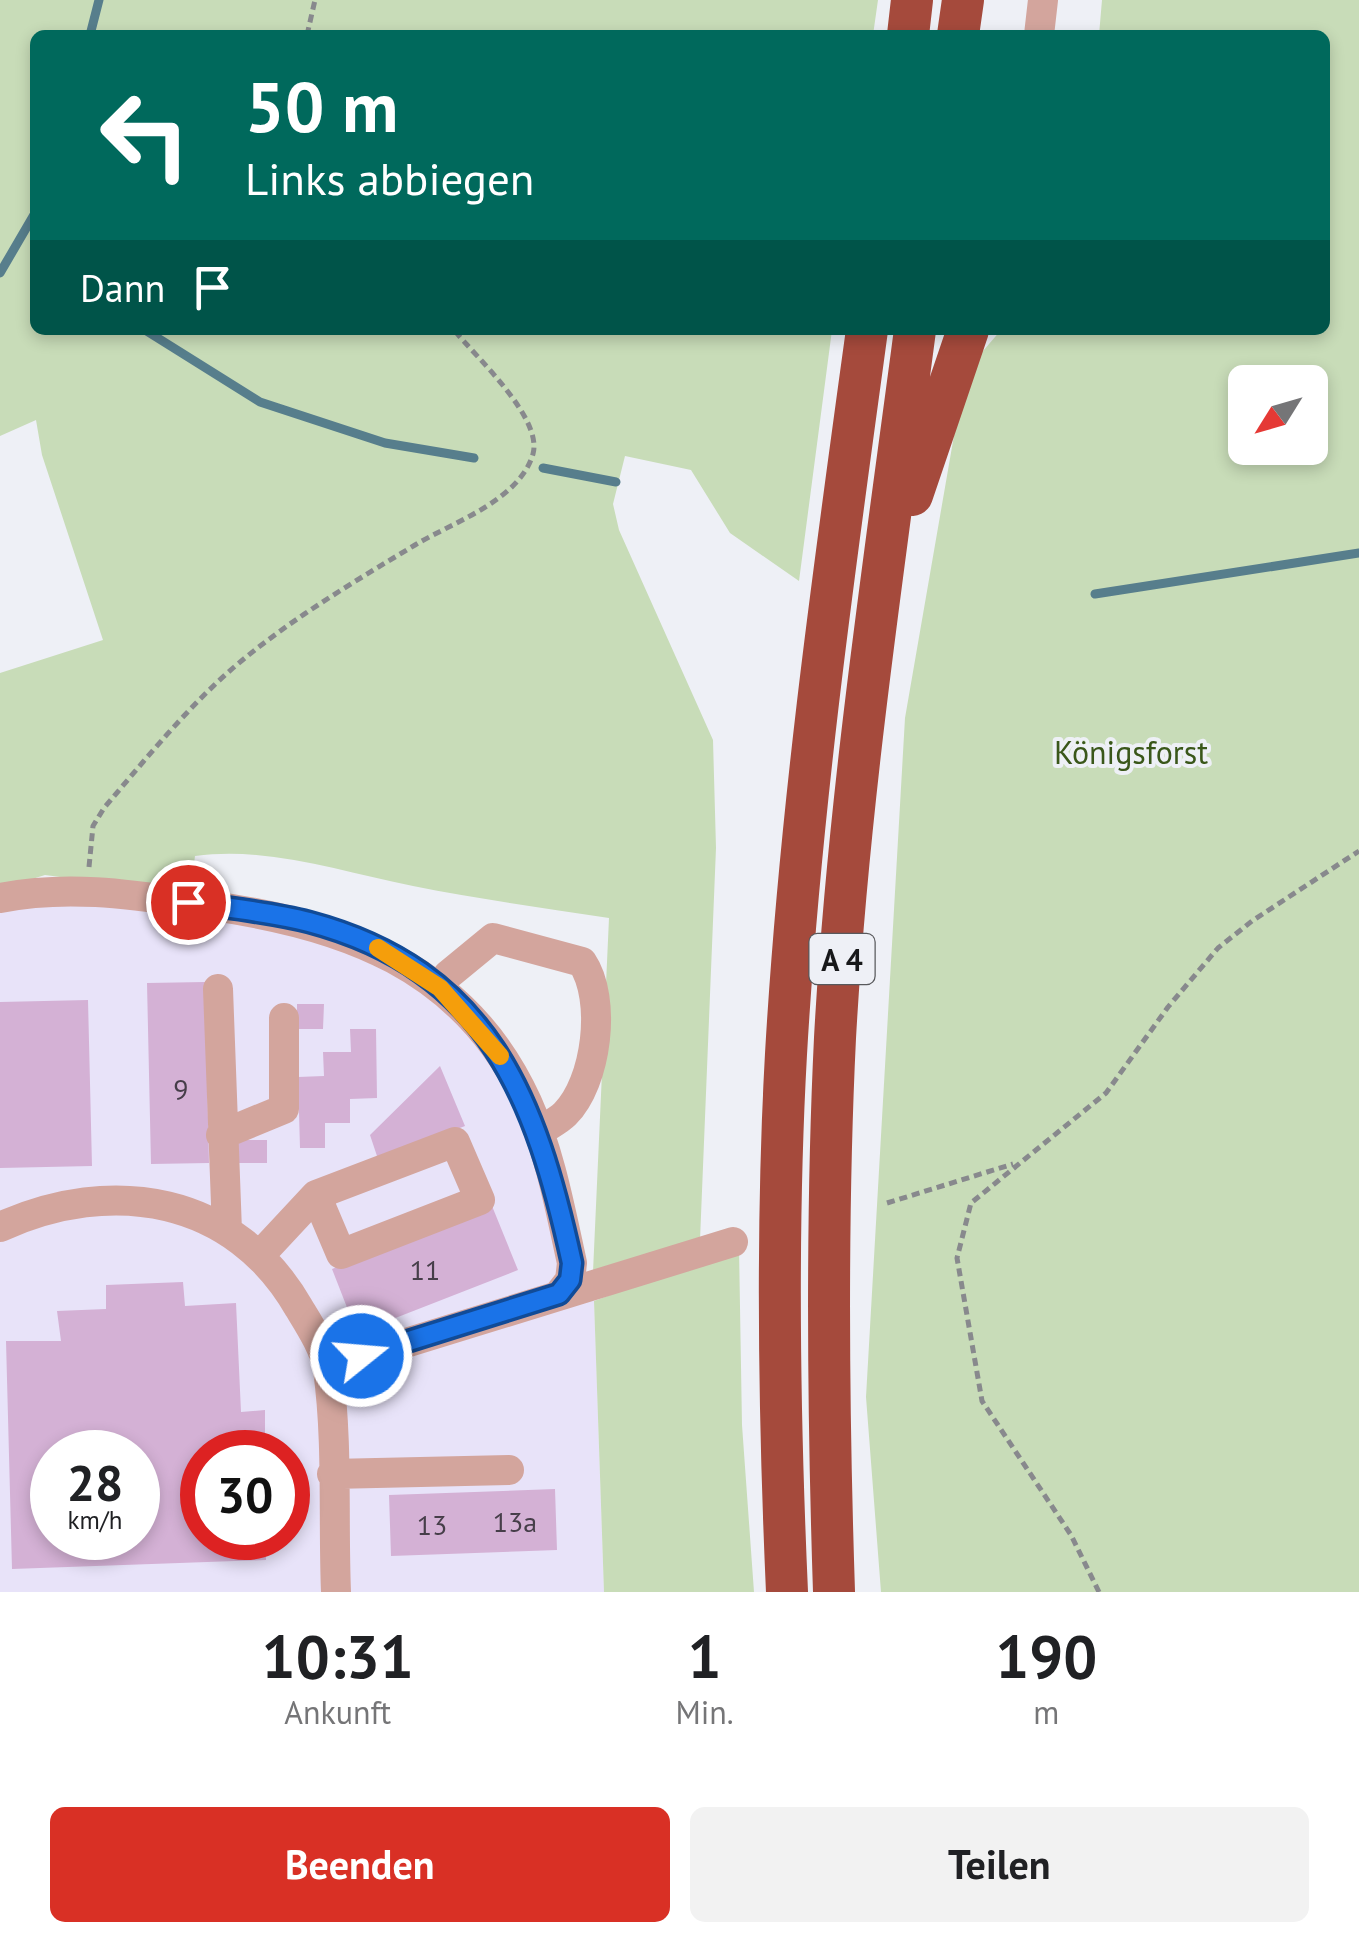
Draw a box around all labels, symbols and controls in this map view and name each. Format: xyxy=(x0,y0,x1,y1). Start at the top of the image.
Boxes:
text: 50 m xyxy=(245,61,398,151)
icon: left xyxy=(80,70,210,200)
text: Links abbiegen xyxy=(245,149,534,207)
icon: arrive xyxy=(185,260,240,315)
text: Dann xyxy=(80,263,165,312)
north arrow xyxy=(1228,365,1328,465)
map controls xyxy=(1228,365,1328,465)
park label: Königsforst xyxy=(1054,731,1208,773)
pin xyxy=(146,860,231,945)
icon: arrive xyxy=(161,875,216,930)
road number: A 4 xyxy=(810,934,874,984)
house number: 9 xyxy=(173,1070,189,1107)
house number: 11 xyxy=(410,1251,440,1288)
position arrow xyxy=(309,1304,413,1408)
speed limit sign: 30 xyxy=(180,1430,310,1560)
text: 28 xyxy=(67,1450,123,1515)
house number: 13a xyxy=(493,1503,537,1540)
text: km/h xyxy=(68,1504,122,1536)
house number: 13 xyxy=(417,1506,447,1543)
text: 10:31 xyxy=(262,1617,414,1695)
text: 1 xyxy=(688,1617,722,1695)
text: 190 xyxy=(995,1617,1097,1695)
text: Ankunft xyxy=(284,1691,391,1733)
text: Min. xyxy=(675,1691,734,1733)
text: m xyxy=(1033,1691,1059,1733)
button: Beenden xyxy=(50,1807,670,1922)
button: Teilen xyxy=(690,1807,1309,1922)

